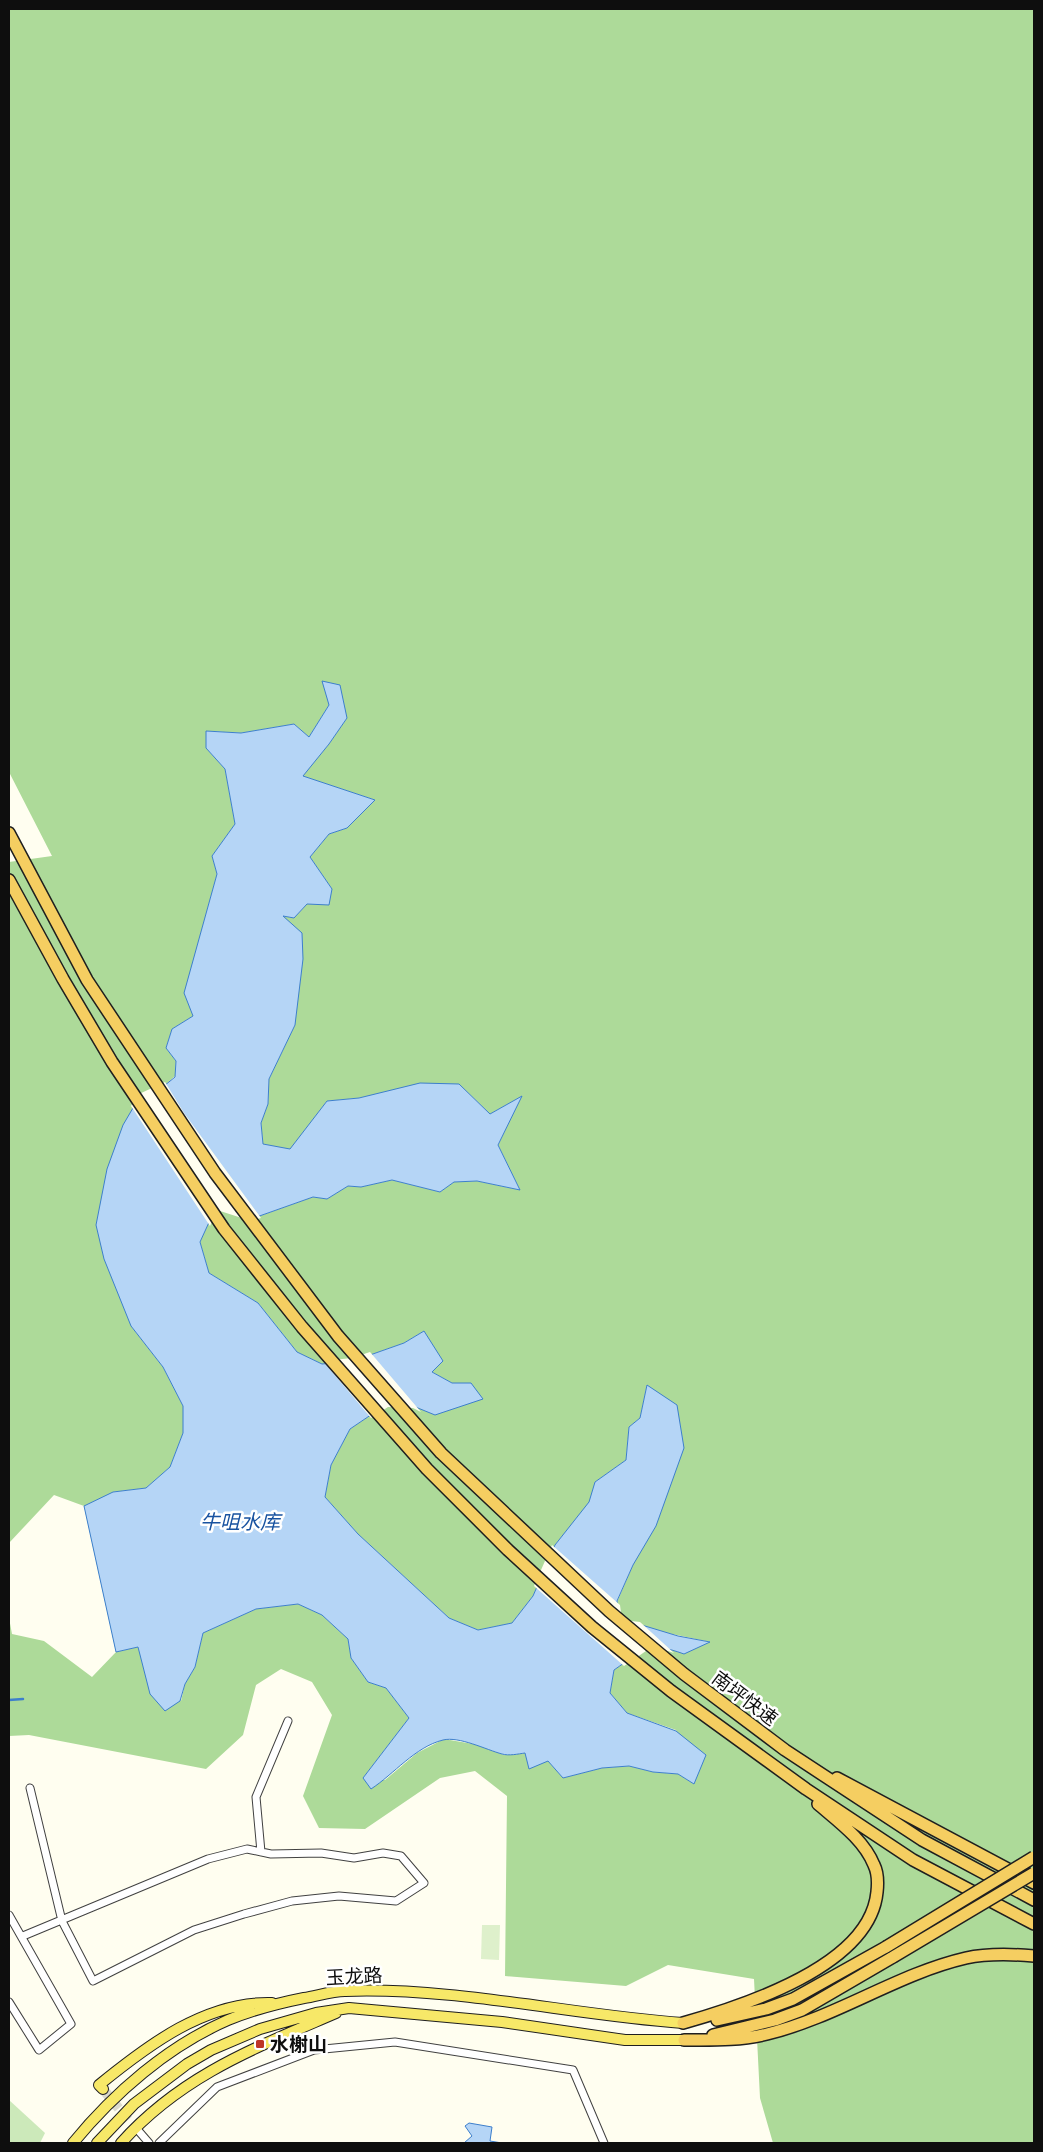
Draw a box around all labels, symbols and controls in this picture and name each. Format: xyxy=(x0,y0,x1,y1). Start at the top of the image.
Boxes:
water label: 牛咀水库 xyxy=(200,1510,283,1534)
street label: 南坪快速 xyxy=(707,1666,782,1730)
street label: 玉龙路 xyxy=(325,1964,383,1989)
place label: 水榭山 xyxy=(270,2033,327,2056)
marker: 水榭山 xyxy=(254,2038,266,2050)

